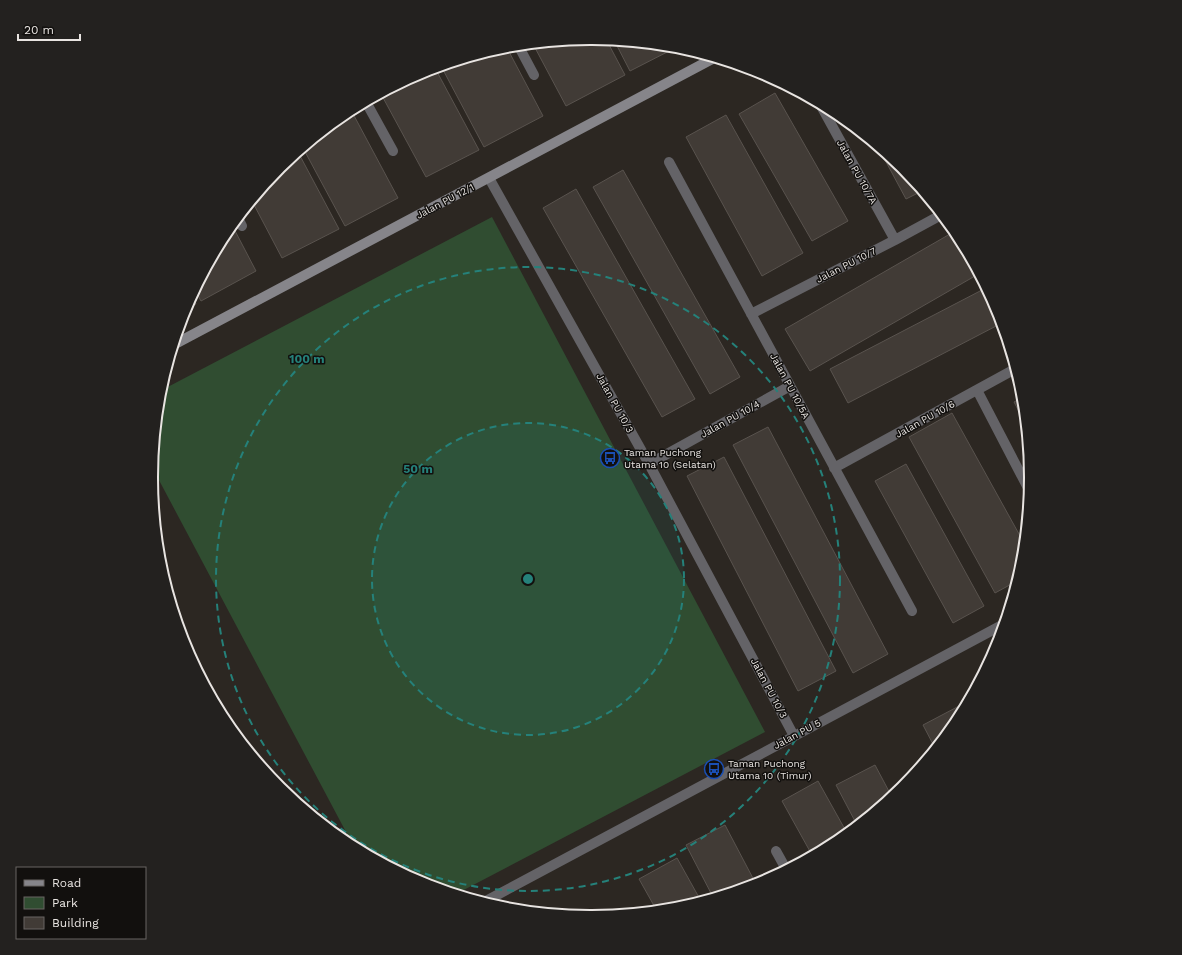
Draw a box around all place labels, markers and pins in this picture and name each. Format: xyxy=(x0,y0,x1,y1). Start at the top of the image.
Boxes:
bus stop icon: Taman Puchong Utama 10 (Selatan) xyxy=(599,447,621,469)
place label: Taman Puchong Utama 10 (Selatan) xyxy=(624,447,716,470)
centre of rings xyxy=(521,572,535,586)
bus stop icon: Taman Puchong Utama 10 (Timur) xyxy=(703,758,725,780)
place label: Taman Puchong Utama 10 (Timur) xyxy=(728,758,812,781)

